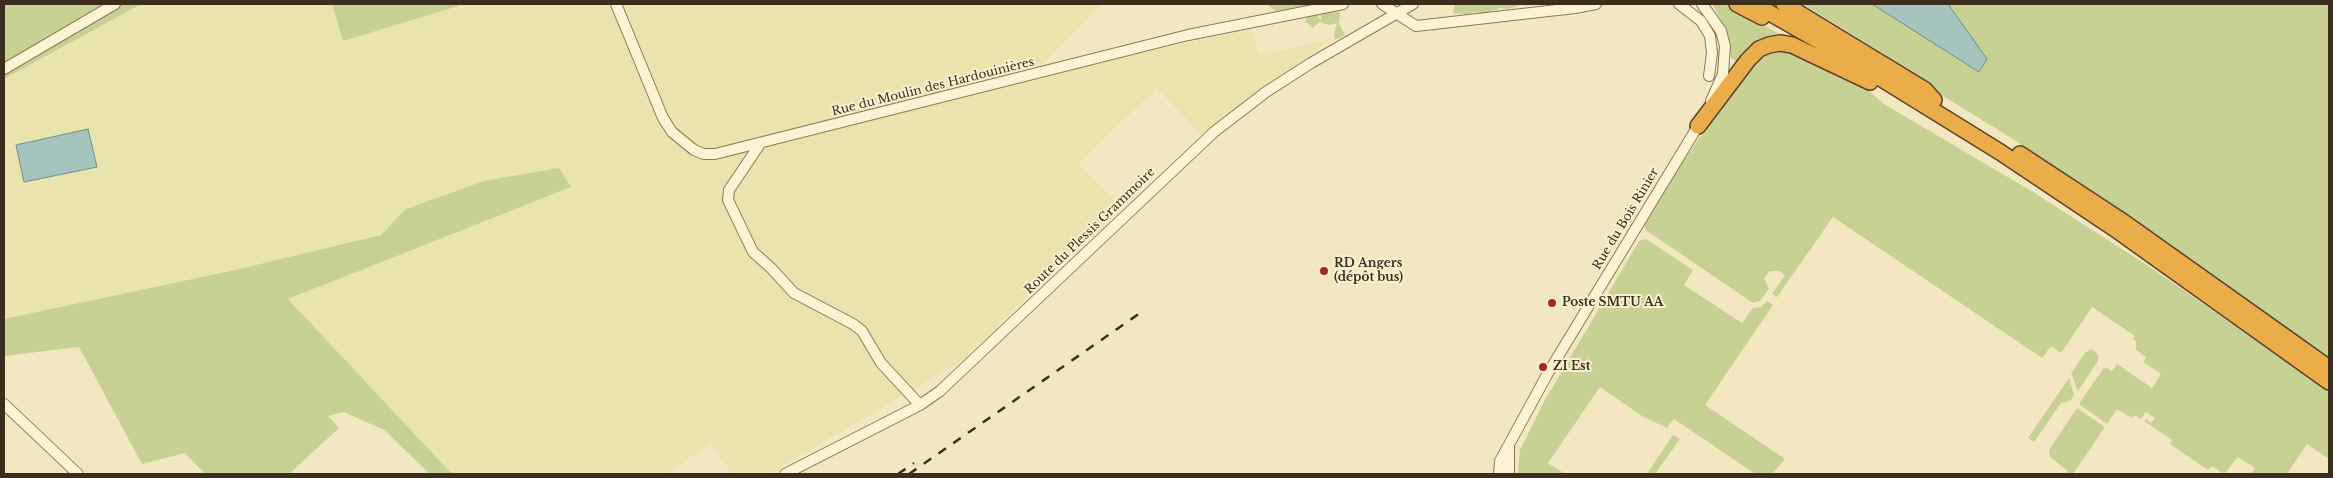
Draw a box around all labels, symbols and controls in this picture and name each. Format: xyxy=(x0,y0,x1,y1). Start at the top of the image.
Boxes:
street label: Rue du Moulin des Hardouinières xyxy=(830,55,1036,119)
street label: Route du Plessis Grammoire xyxy=(1022,165,1158,297)
street label: Rue du Bois Rinier xyxy=(1590,166,1662,272)
place label: RD Angers (dépôt bus) xyxy=(1334,257,1403,285)
marker: RD Angers (dépôt bus) xyxy=(1318,265,1330,277)
place label: Poste SMTU AA xyxy=(1562,296,1663,310)
marker: Poste SMTU AA xyxy=(1546,297,1558,309)
place label: ZI Est xyxy=(1553,360,1590,374)
marker: ZI Est xyxy=(1537,361,1549,373)

